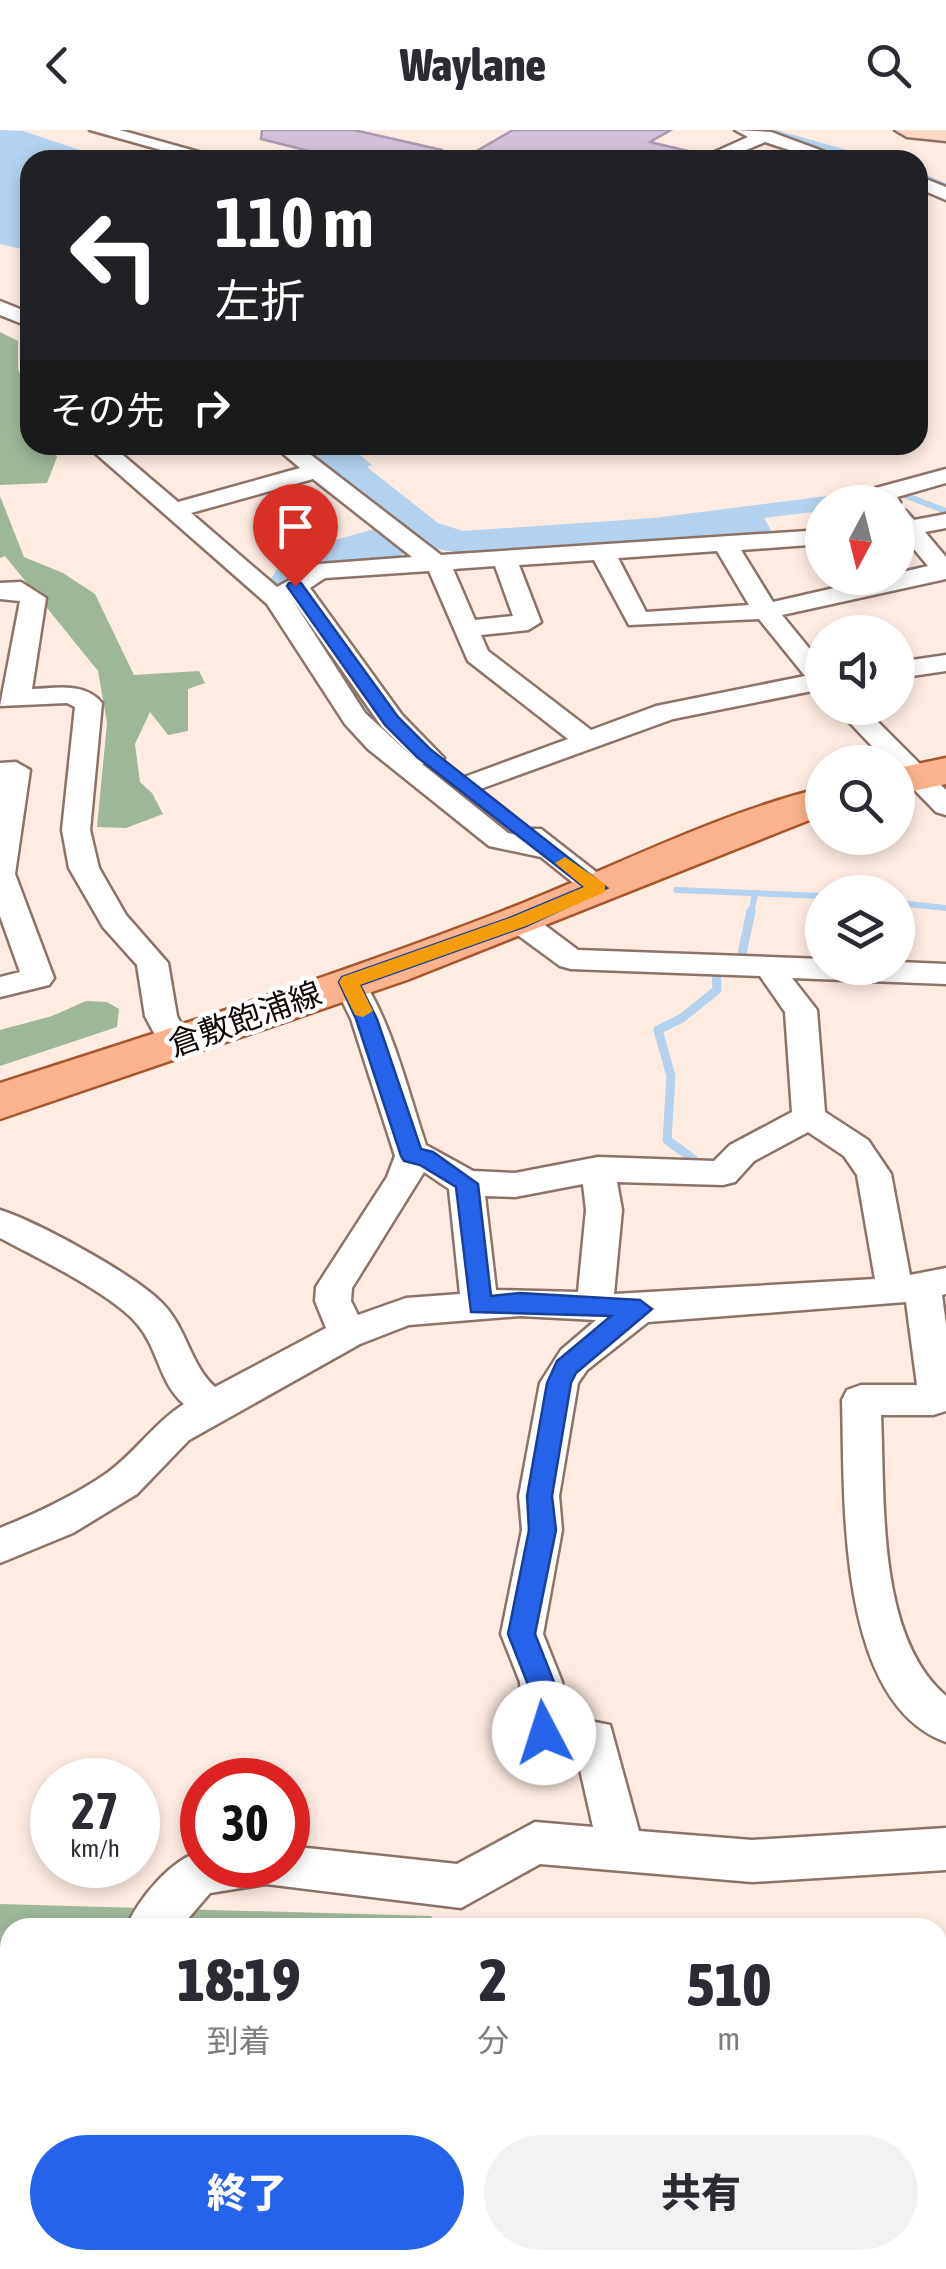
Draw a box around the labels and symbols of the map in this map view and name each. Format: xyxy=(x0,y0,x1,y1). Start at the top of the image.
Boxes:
pin xyxy=(253,484,338,587)
north arrow xyxy=(805,485,915,595)
street label: 倉敷飽浦線 xyxy=(163,974,326,1063)
position arrow xyxy=(492,1681,596,1785)
speed limit sign: 30 xyxy=(180,1758,310,1888)

